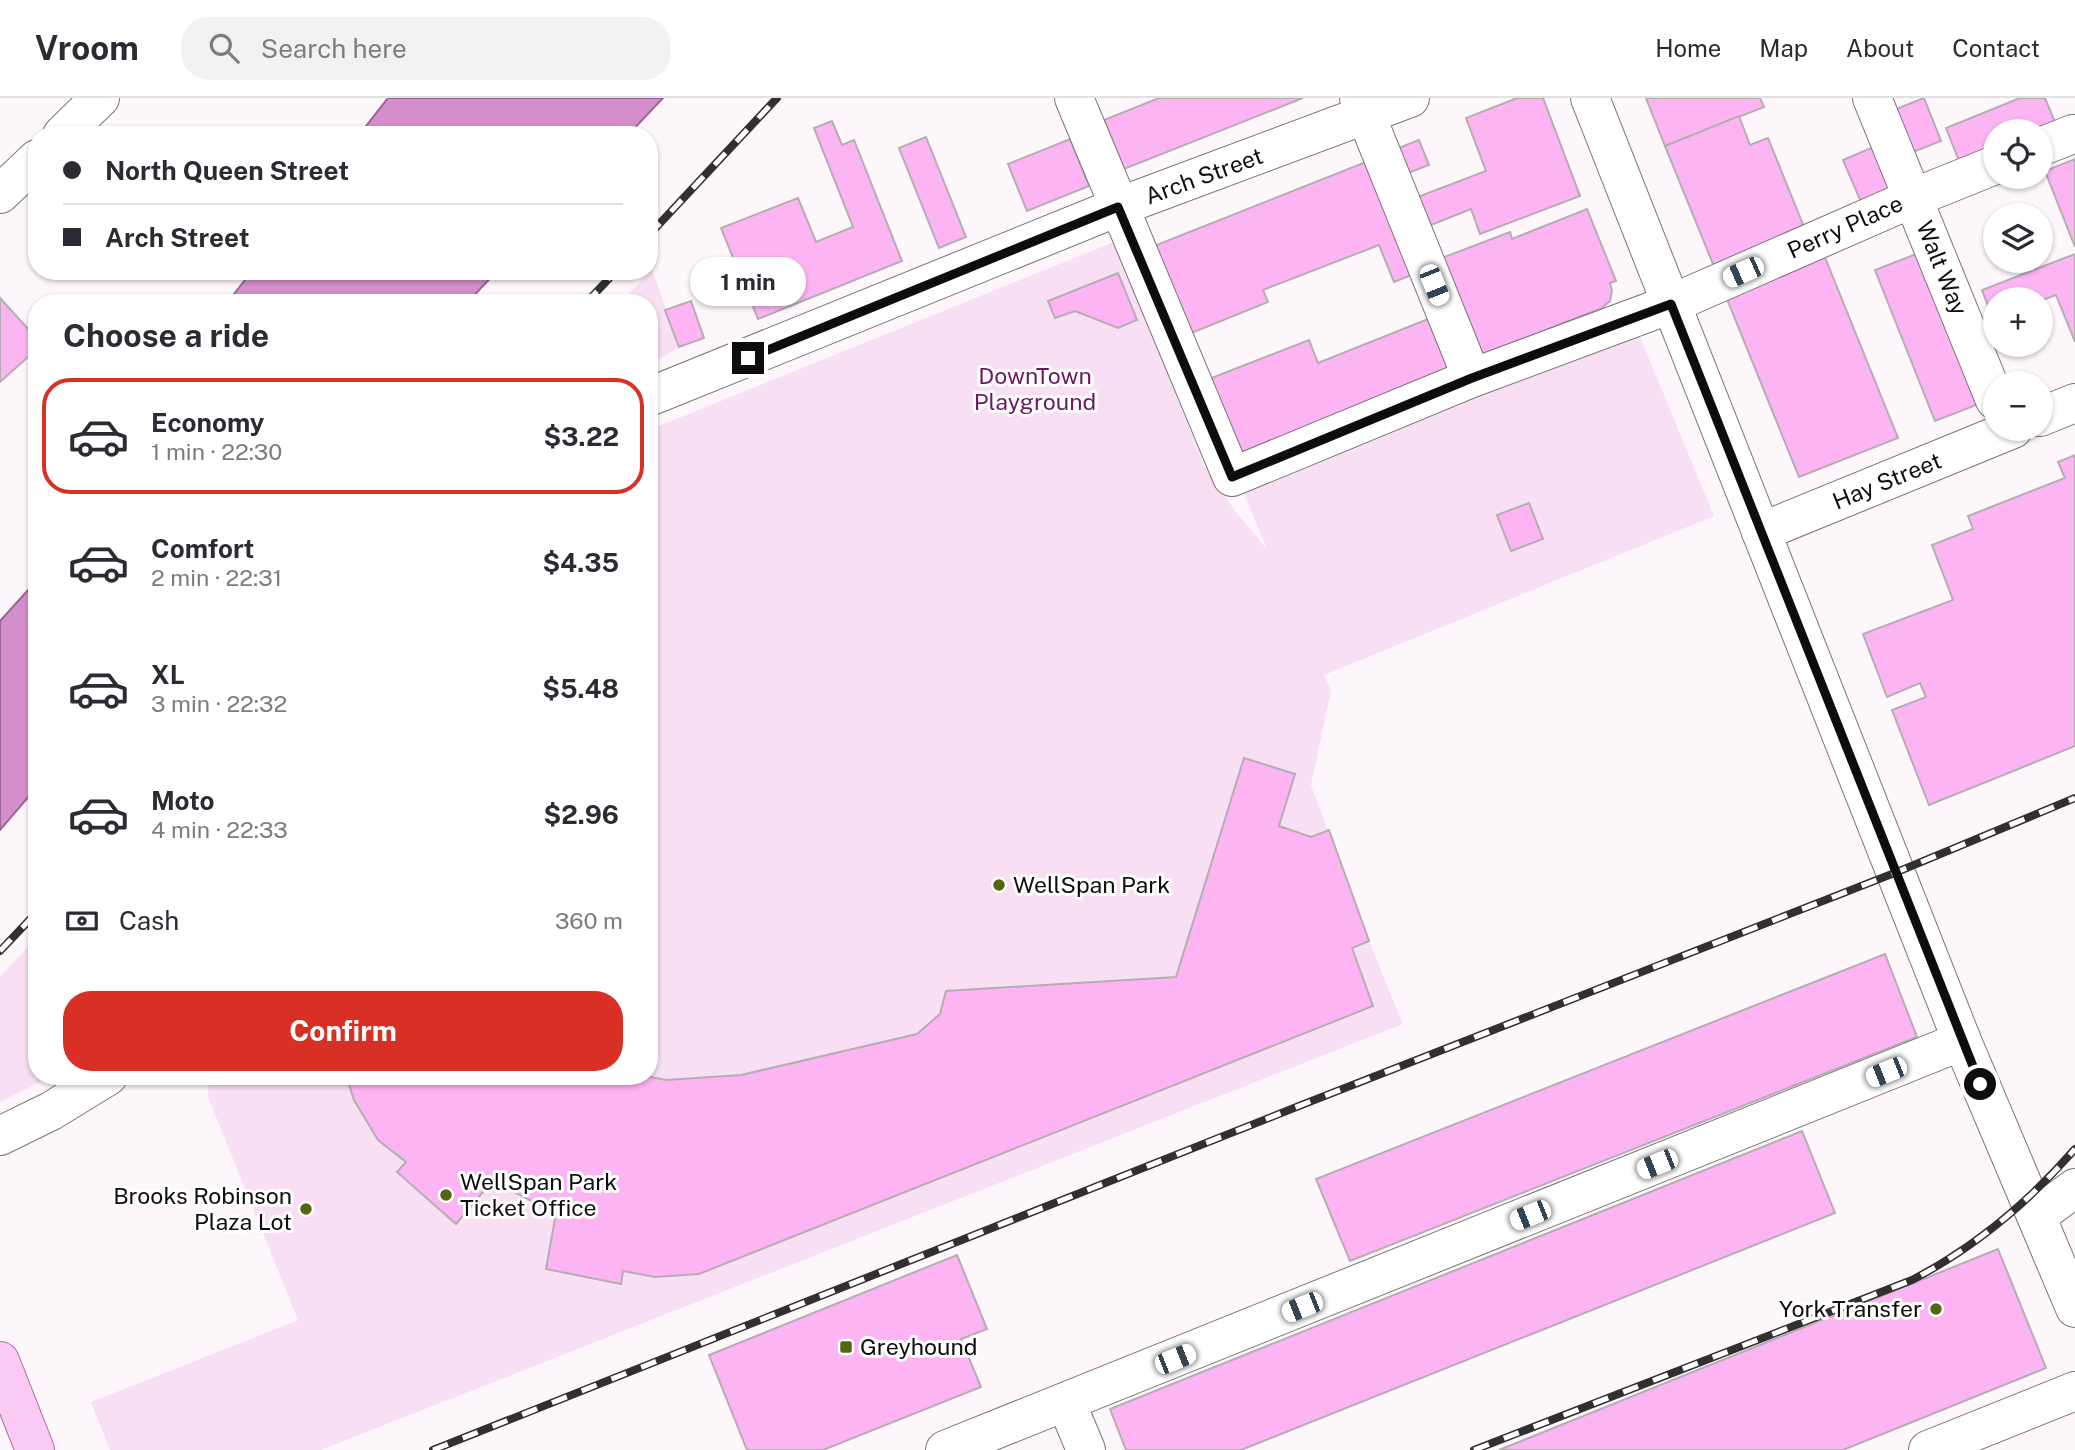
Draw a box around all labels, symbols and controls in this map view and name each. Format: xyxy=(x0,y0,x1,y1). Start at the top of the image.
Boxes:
search box xyxy=(181,17,671,80)
text: Vroom xyxy=(35,29,139,67)
icon: search xyxy=(205,29,243,67)
text: Search here xyxy=(261,33,407,64)
text: Home xyxy=(1655,34,1721,62)
text: Map xyxy=(1759,34,1808,62)
text: About xyxy=(1846,34,1914,62)
text: Contact xyxy=(1952,34,2040,62)
map controls xyxy=(1983,119,2053,441)
button: locate xyxy=(1983,119,2053,189)
street label: Arch Street xyxy=(1141,142,1266,209)
text: North Queen Street xyxy=(105,155,349,186)
street label: Perry Place xyxy=(1783,189,1907,264)
button: layers xyxy=(1983,203,2053,273)
street label: Walt Way xyxy=(1911,217,1974,319)
text: Arch Street xyxy=(105,222,249,253)
car xyxy=(1720,254,1767,290)
callout: 1 min xyxy=(690,257,806,306)
car xyxy=(1417,262,1452,308)
text: 1 min xyxy=(720,268,776,295)
button: + xyxy=(1983,287,2053,357)
text: Choose a ride xyxy=(63,317,269,354)
route end xyxy=(732,342,764,374)
park label: DownTown Playground xyxy=(974,362,1096,415)
button: − xyxy=(1983,371,2053,441)
icon: car xyxy=(67,405,130,468)
text: Economy xyxy=(151,407,264,438)
text: $3.22 xyxy=(543,421,619,452)
text: 1 min · 22:30 xyxy=(151,438,282,465)
street label: Hay Street xyxy=(1829,447,1945,515)
icon: car xyxy=(67,531,130,594)
text: Comfort xyxy=(151,533,254,564)
text: $4.35 xyxy=(542,547,619,578)
text: 2 min · 22:31 xyxy=(151,564,282,591)
icon: car xyxy=(67,657,130,720)
text: XL xyxy=(151,659,185,690)
text: $5.48 xyxy=(542,673,619,704)
text: 3 min · 22:32 xyxy=(151,690,287,717)
icon: car xyxy=(67,783,130,846)
text: Moto xyxy=(151,785,214,816)
text: $2.96 xyxy=(544,799,619,830)
text: 4 min · 22:33 xyxy=(151,816,288,843)
place label: WellSpan Park xyxy=(1013,871,1170,898)
marker: WellSpan Park xyxy=(991,877,1007,893)
icon: cash xyxy=(63,902,101,940)
text: Cash xyxy=(119,905,179,936)
text: 360 m xyxy=(555,907,623,934)
button: Confirm xyxy=(63,991,623,1071)
car xyxy=(1863,1054,1910,1090)
route start xyxy=(1964,1068,1996,1100)
car xyxy=(1634,1146,1681,1182)
place label: WellSpan Park Ticket Office xyxy=(460,1168,617,1221)
place label: Brooks Robinson Plaza Lot xyxy=(113,1182,292,1235)
marker: WellSpan Park Ticket Office xyxy=(438,1187,454,1203)
car xyxy=(1507,1197,1554,1233)
marker: Brooks Robinson Plaza Lot xyxy=(298,1201,314,1217)
car xyxy=(1279,1289,1326,1325)
place label: York Transfer xyxy=(1779,1295,1922,1322)
marker: York Transfer xyxy=(1928,1301,1944,1317)
place label: Greyhound xyxy=(860,1333,978,1360)
marker: Greyhound xyxy=(838,1339,854,1355)
car xyxy=(1152,1341,1199,1377)

